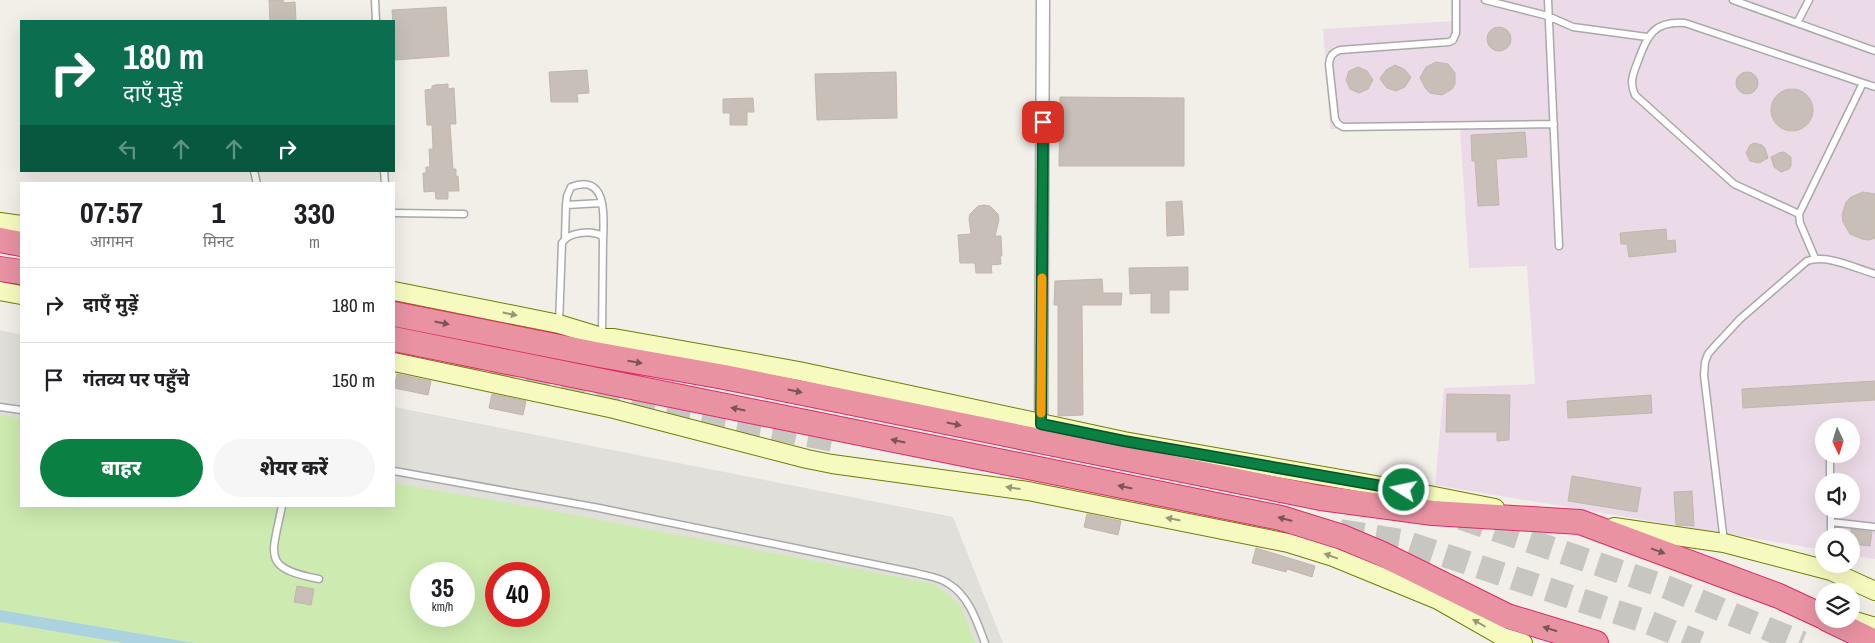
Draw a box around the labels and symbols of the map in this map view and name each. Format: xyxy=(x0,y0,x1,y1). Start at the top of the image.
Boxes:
pin xyxy=(1022,101,1064,143)
one-way arrow xyxy=(503,310,518,318)
one-way arrow xyxy=(434,320,450,328)
one-way arrow xyxy=(628,358,644,366)
one-way arrow xyxy=(787,388,803,396)
one-way arrow xyxy=(731,405,746,413)
north arrow xyxy=(1815,418,1860,462)
one-way arrow xyxy=(947,421,963,429)
one-way arrow xyxy=(889,436,905,444)
position arrow xyxy=(1377,463,1429,515)
one-way arrow xyxy=(1117,483,1133,491)
one-way arrow xyxy=(1005,484,1021,492)
one-way arrow xyxy=(1164,515,1180,523)
one-way arrow xyxy=(1277,515,1292,523)
one-way arrow xyxy=(1651,548,1666,555)
one-way arrow xyxy=(1323,552,1338,560)
speed limit sign: 40 xyxy=(485,562,550,627)
one-way arrow xyxy=(1472,618,1485,627)
one-way arrow xyxy=(1542,625,1557,633)

